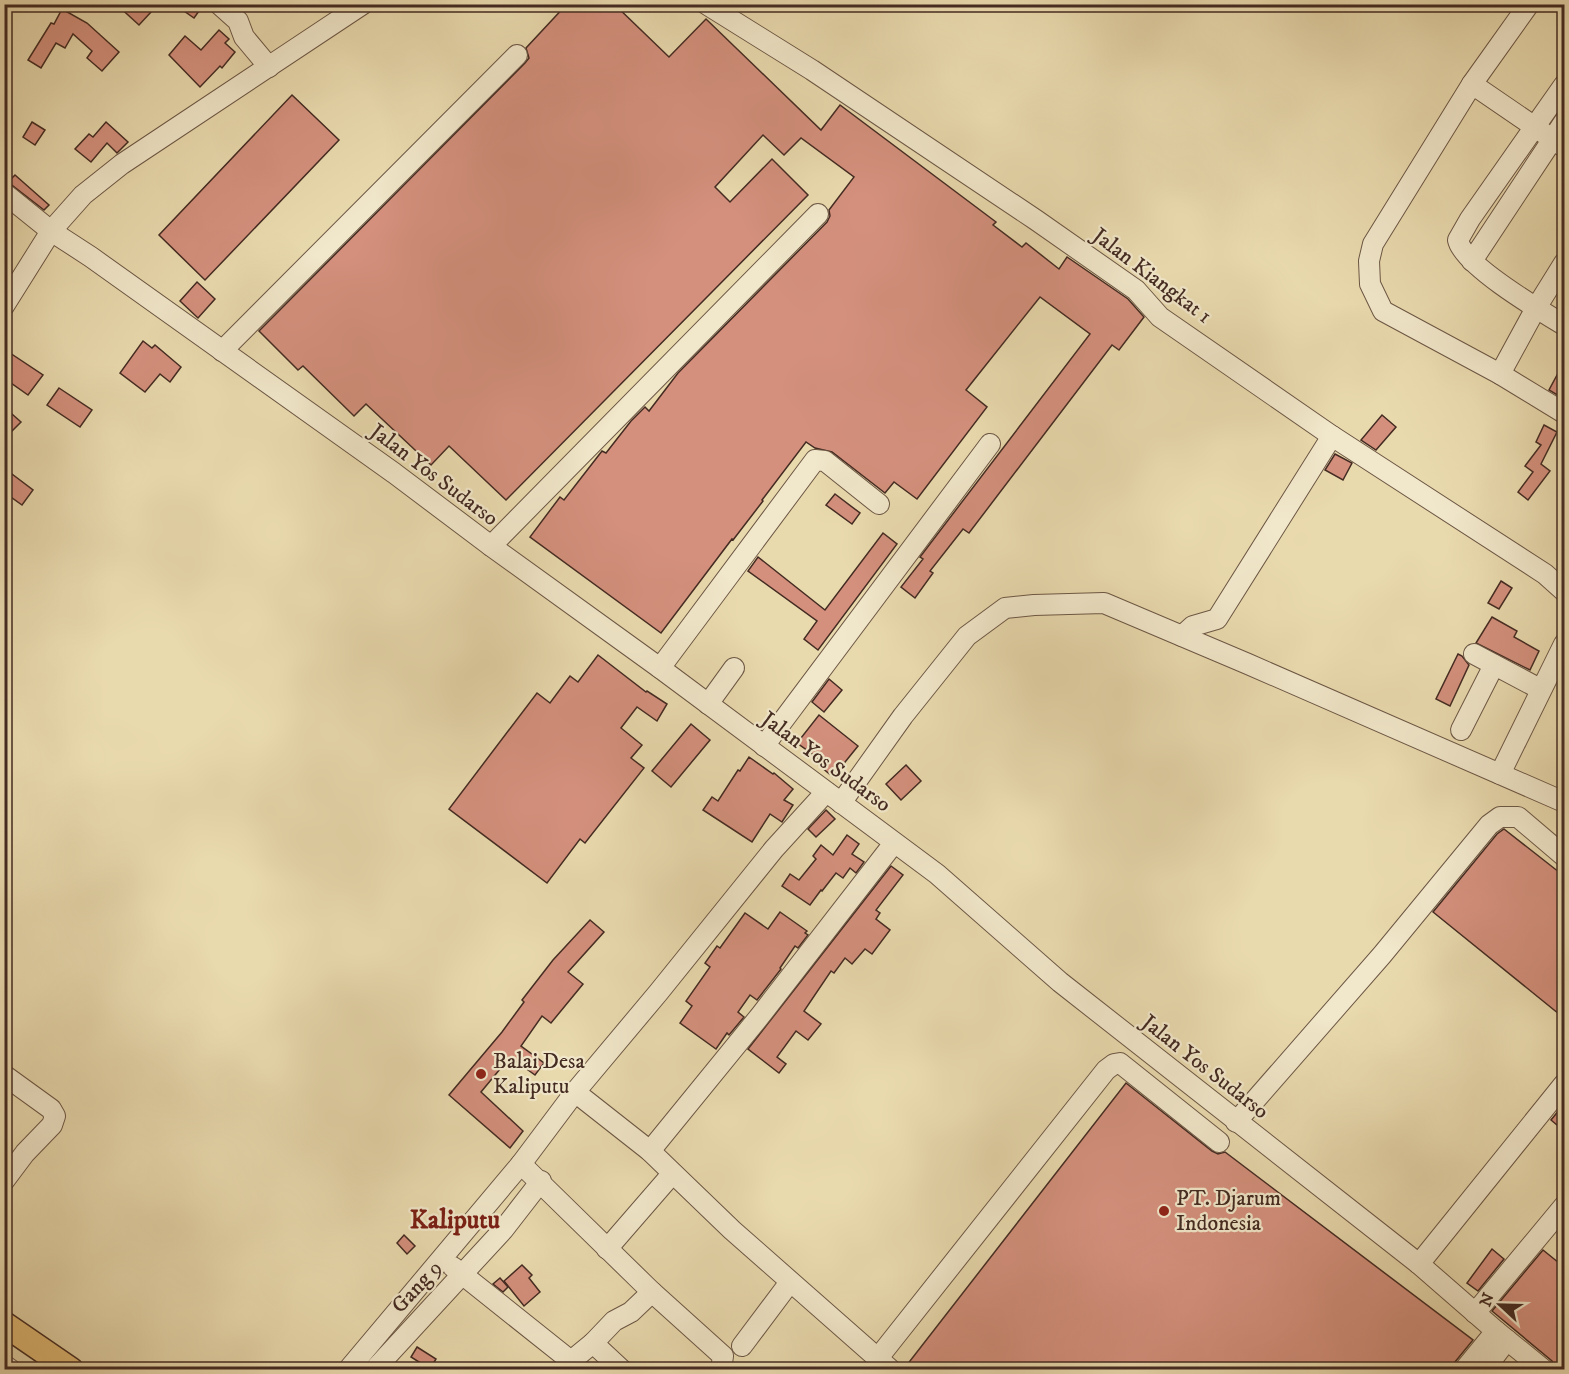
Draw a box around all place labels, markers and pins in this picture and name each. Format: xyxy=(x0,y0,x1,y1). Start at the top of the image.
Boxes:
place label: Balai Desa Kaliputu xyxy=(493,1048,585,1100)
marker: Balai Desa Kaliputu xyxy=(474,1067,488,1081)
place label: PT. Djarum Indonesia xyxy=(1176,1185,1281,1237)
marker: PT. Djarum Indonesia xyxy=(1157,1204,1171,1218)

